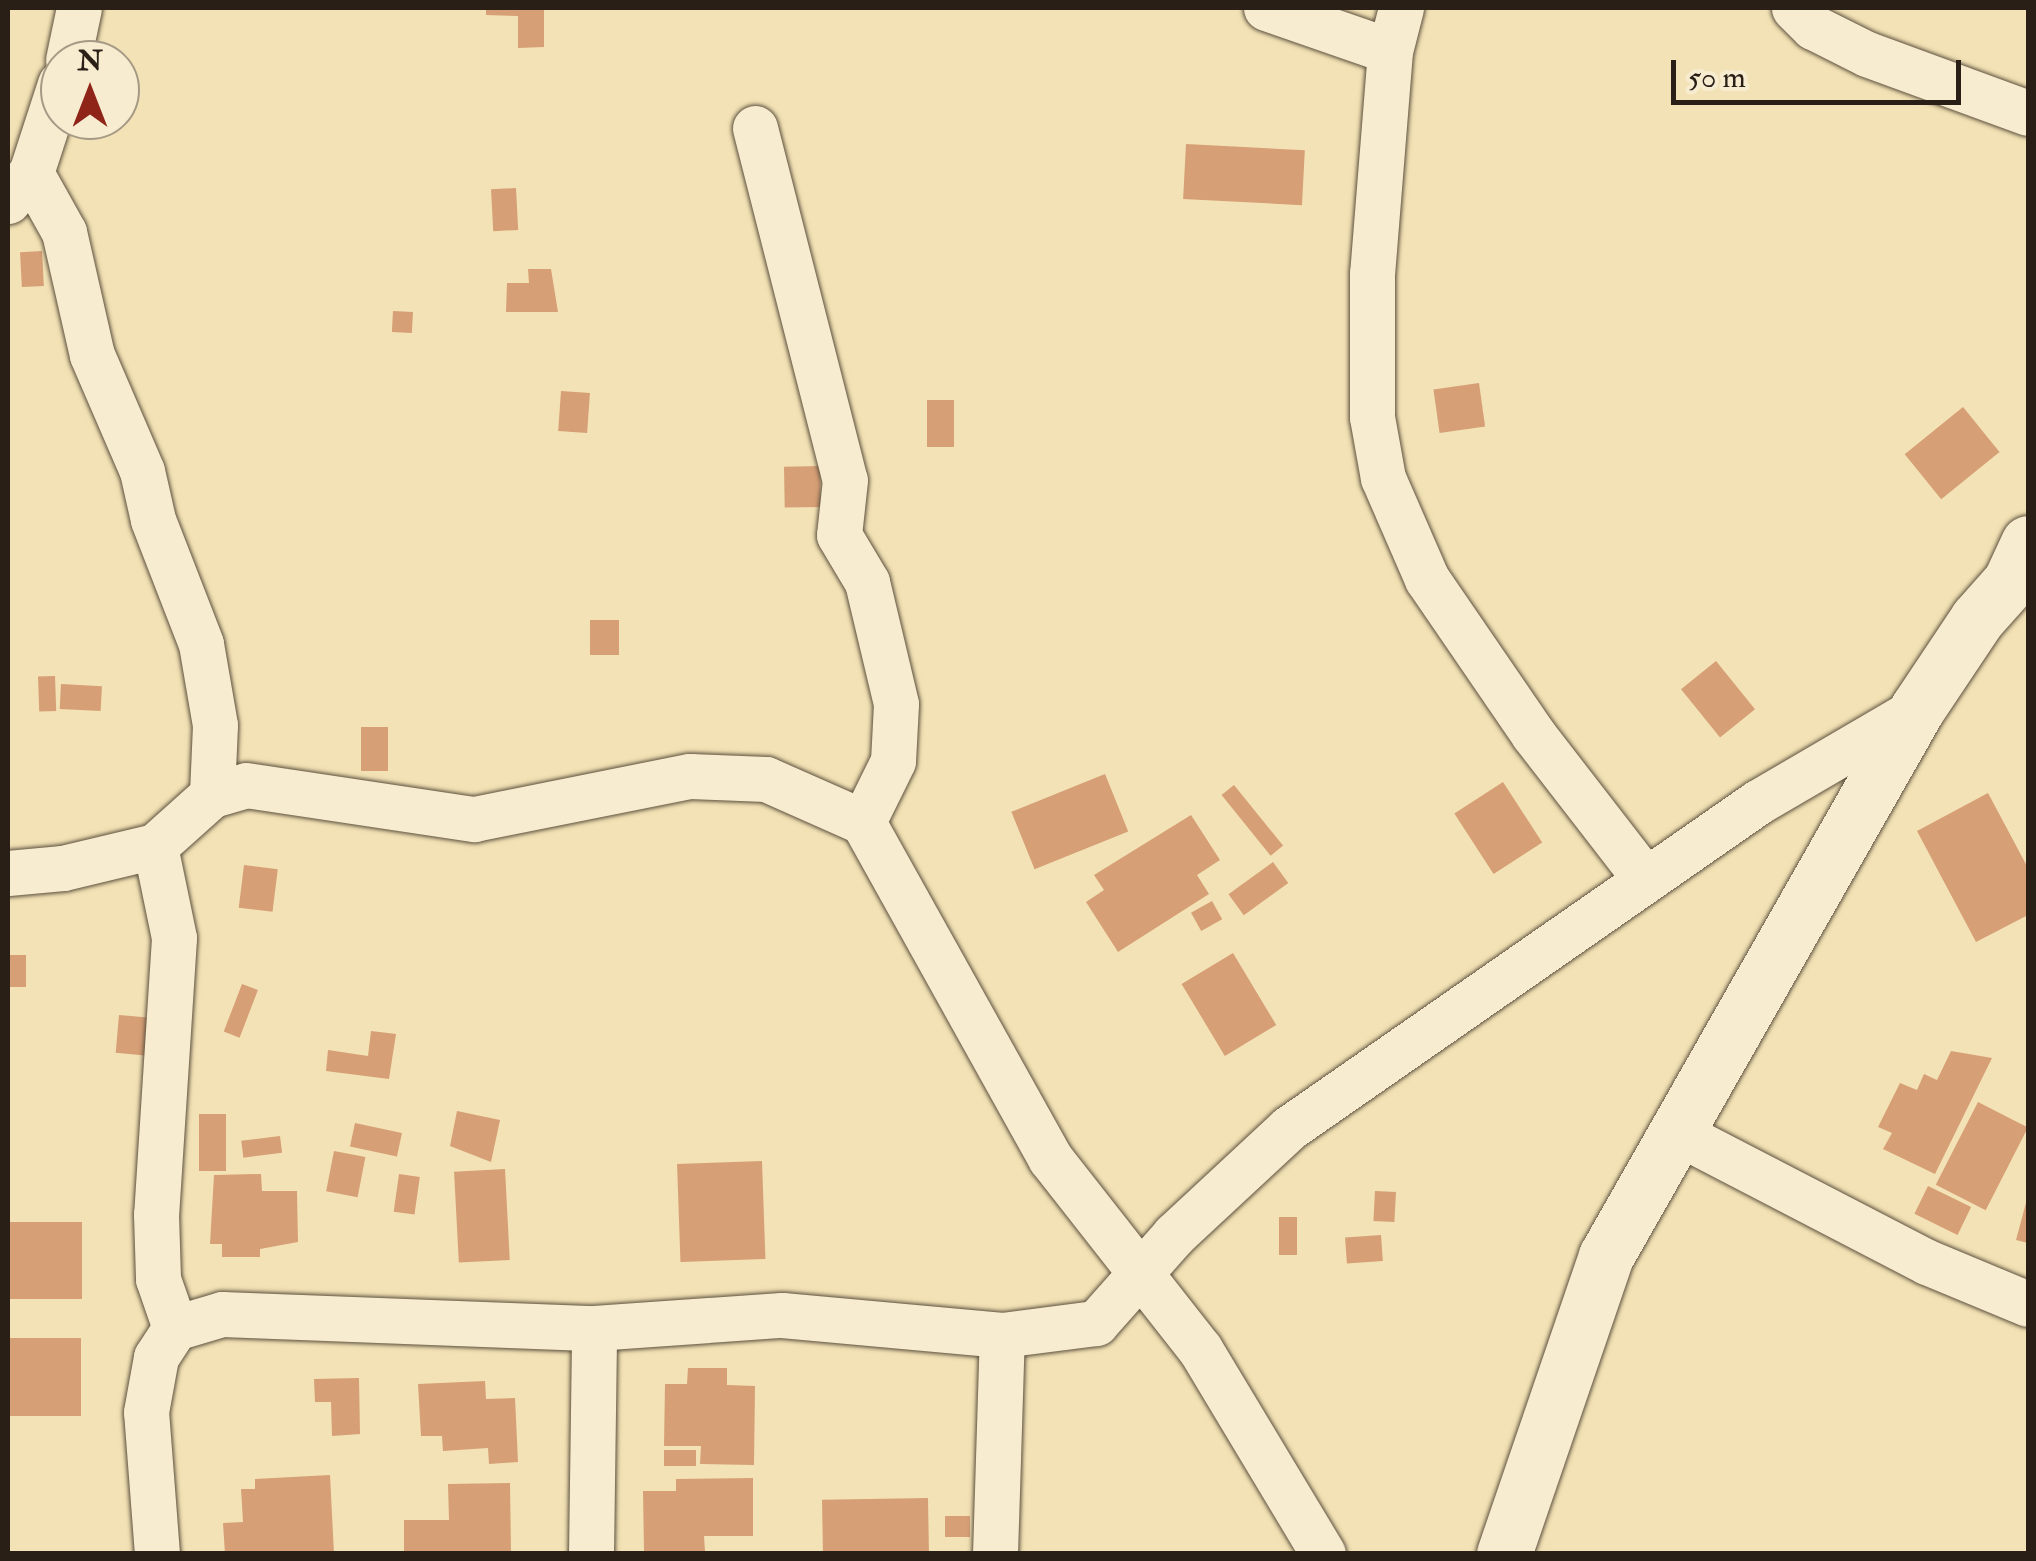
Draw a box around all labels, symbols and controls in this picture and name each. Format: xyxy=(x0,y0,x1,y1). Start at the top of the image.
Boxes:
north arrow xyxy=(40,40,140,140)
scale bar xyxy=(1676,40,1966,102)
text: N xyxy=(77,44,103,79)
text: 50 m xyxy=(1688,59,1746,96)

